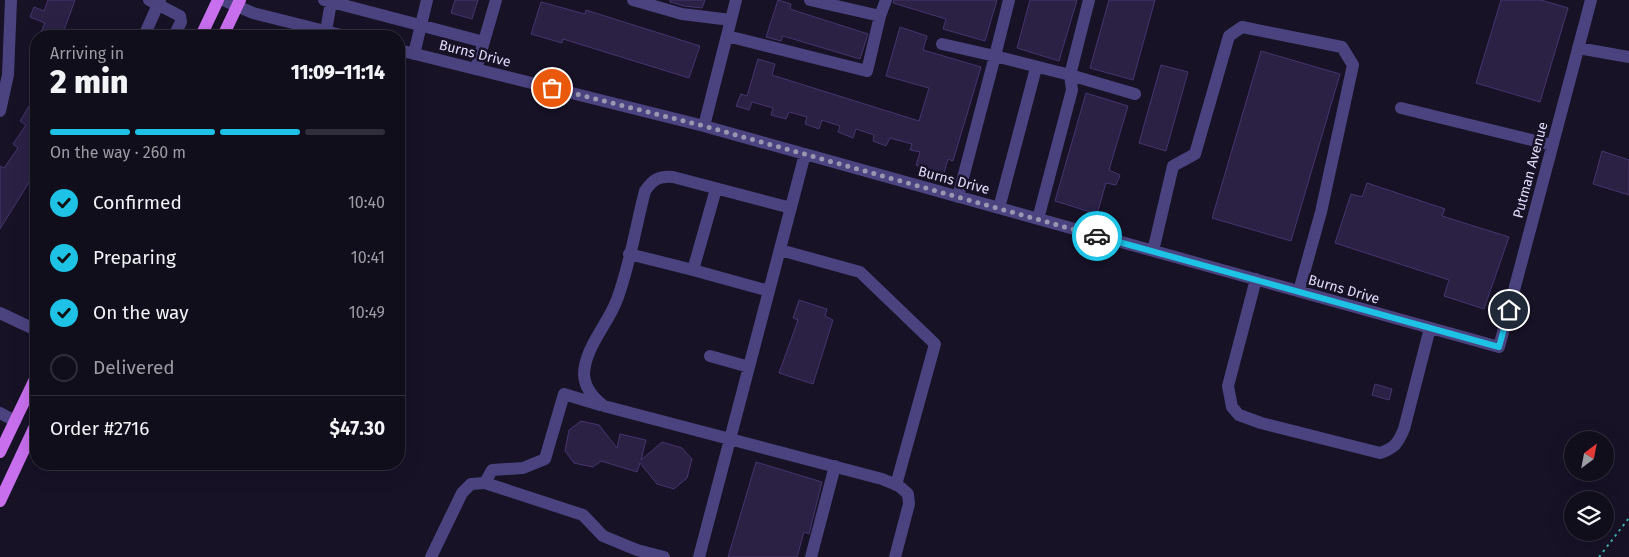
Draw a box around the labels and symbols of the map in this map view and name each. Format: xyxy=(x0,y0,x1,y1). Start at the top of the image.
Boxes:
street label: Burns Drive xyxy=(437,36,513,71)
pin xyxy=(531,67,573,109)
street label: Putman Avenue xyxy=(1509,120,1551,220)
street label: Burns Drive xyxy=(916,163,992,198)
courier xyxy=(1072,211,1122,261)
street label: Burns Drive xyxy=(1306,271,1381,308)
pin xyxy=(1488,289,1530,331)
north arrow xyxy=(1564,431,1614,481)

